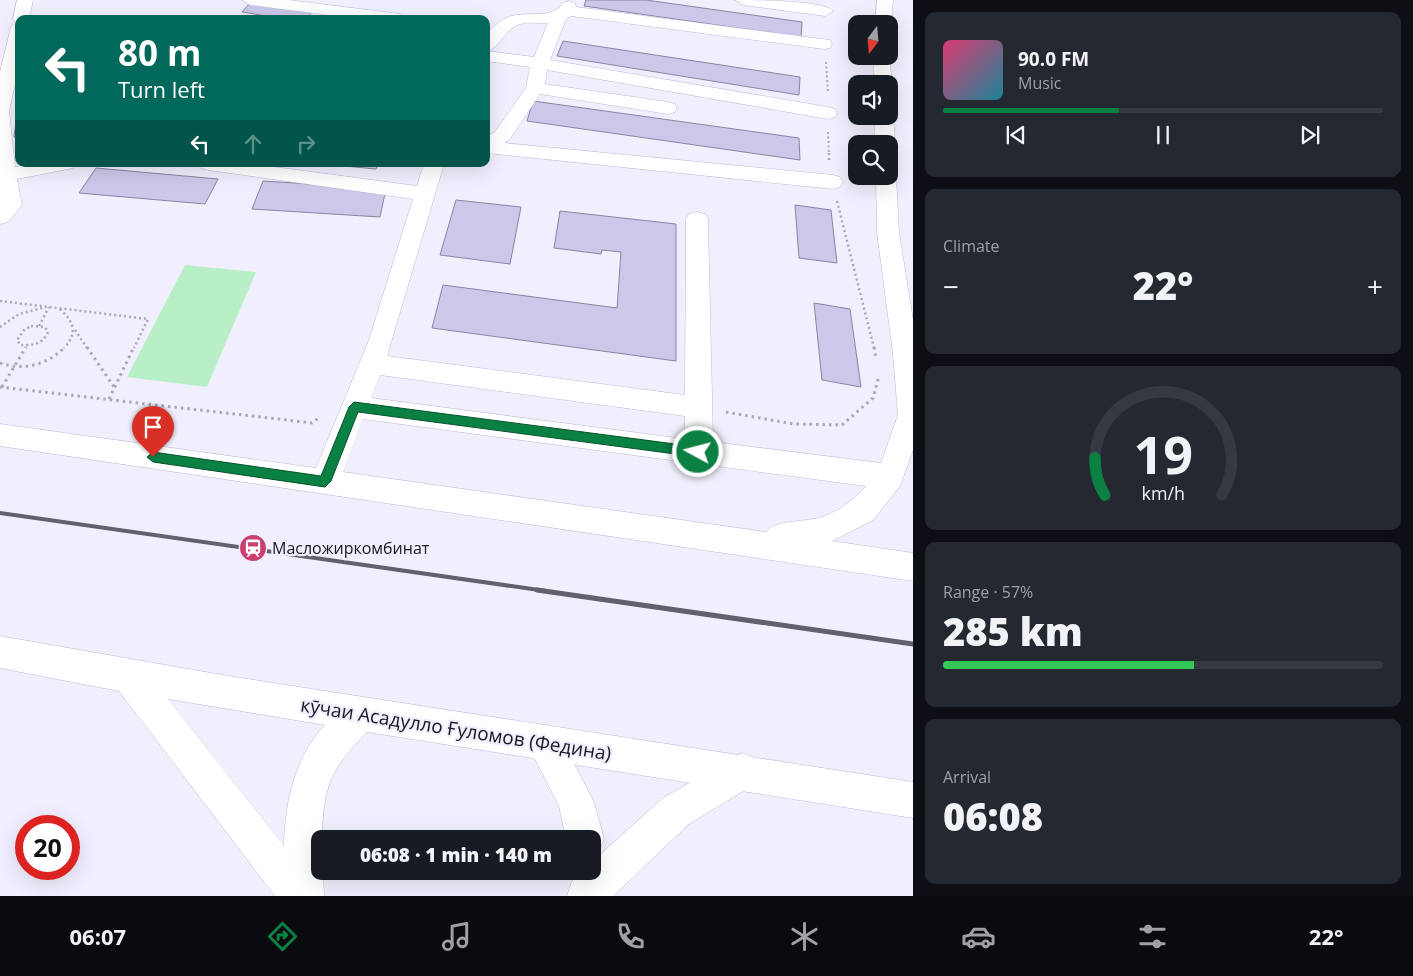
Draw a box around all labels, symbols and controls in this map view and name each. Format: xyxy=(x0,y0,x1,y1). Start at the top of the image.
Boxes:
north arrow xyxy=(848,15,898,65)
map controls xyxy=(848,15,898,185)
text: 80 m xyxy=(118,29,201,76)
icon: left xyxy=(35,35,100,100)
text: 90.0 FM xyxy=(1018,46,1089,72)
text: Music xyxy=(1018,72,1062,94)
text: Turn left xyxy=(118,74,205,104)
button: sound xyxy=(848,75,898,125)
icon: previous xyxy=(1002,121,1030,149)
icon: pause xyxy=(1149,121,1177,149)
icon: next xyxy=(1296,121,1324,149)
icon: left xyxy=(186,130,214,158)
icon: ahead xyxy=(239,130,267,158)
icon: right xyxy=(292,130,320,158)
button: search xyxy=(848,135,898,185)
text: Climate xyxy=(943,235,1000,257)
text: 22° xyxy=(1133,259,1193,311)
text: − xyxy=(943,267,959,305)
text: + xyxy=(1367,267,1383,305)
pin xyxy=(132,406,174,457)
icon: arrive xyxy=(139,413,167,441)
text: 19 xyxy=(1133,418,1193,489)
position arrow xyxy=(671,425,723,477)
text: km/h xyxy=(1141,481,1185,505)
station icon: Масложиркомбинат xyxy=(238,533,268,563)
place label: Масложиркомбинат xyxy=(272,537,430,559)
text: Range · 57% xyxy=(943,581,1033,603)
text: 285 km xyxy=(943,605,1083,657)
street label: кӯчаи Асадулло Ғуломов (Федина) xyxy=(299,692,613,766)
text: Arrival xyxy=(943,766,991,788)
text: 06:08 xyxy=(943,790,1043,842)
speed limit sign: 20 xyxy=(15,815,80,880)
text: 06:08 · 1 min · 140 m xyxy=(360,842,552,868)
icon: directions xyxy=(265,919,300,954)
icon: music xyxy=(439,919,474,954)
icon: phone xyxy=(613,919,648,954)
icon: climate xyxy=(787,919,822,954)
icon: car xyxy=(961,919,996,954)
icon: filters xyxy=(1135,919,1170,954)
text: 06:07 xyxy=(69,921,126,951)
text: 22° xyxy=(1309,921,1343,951)

